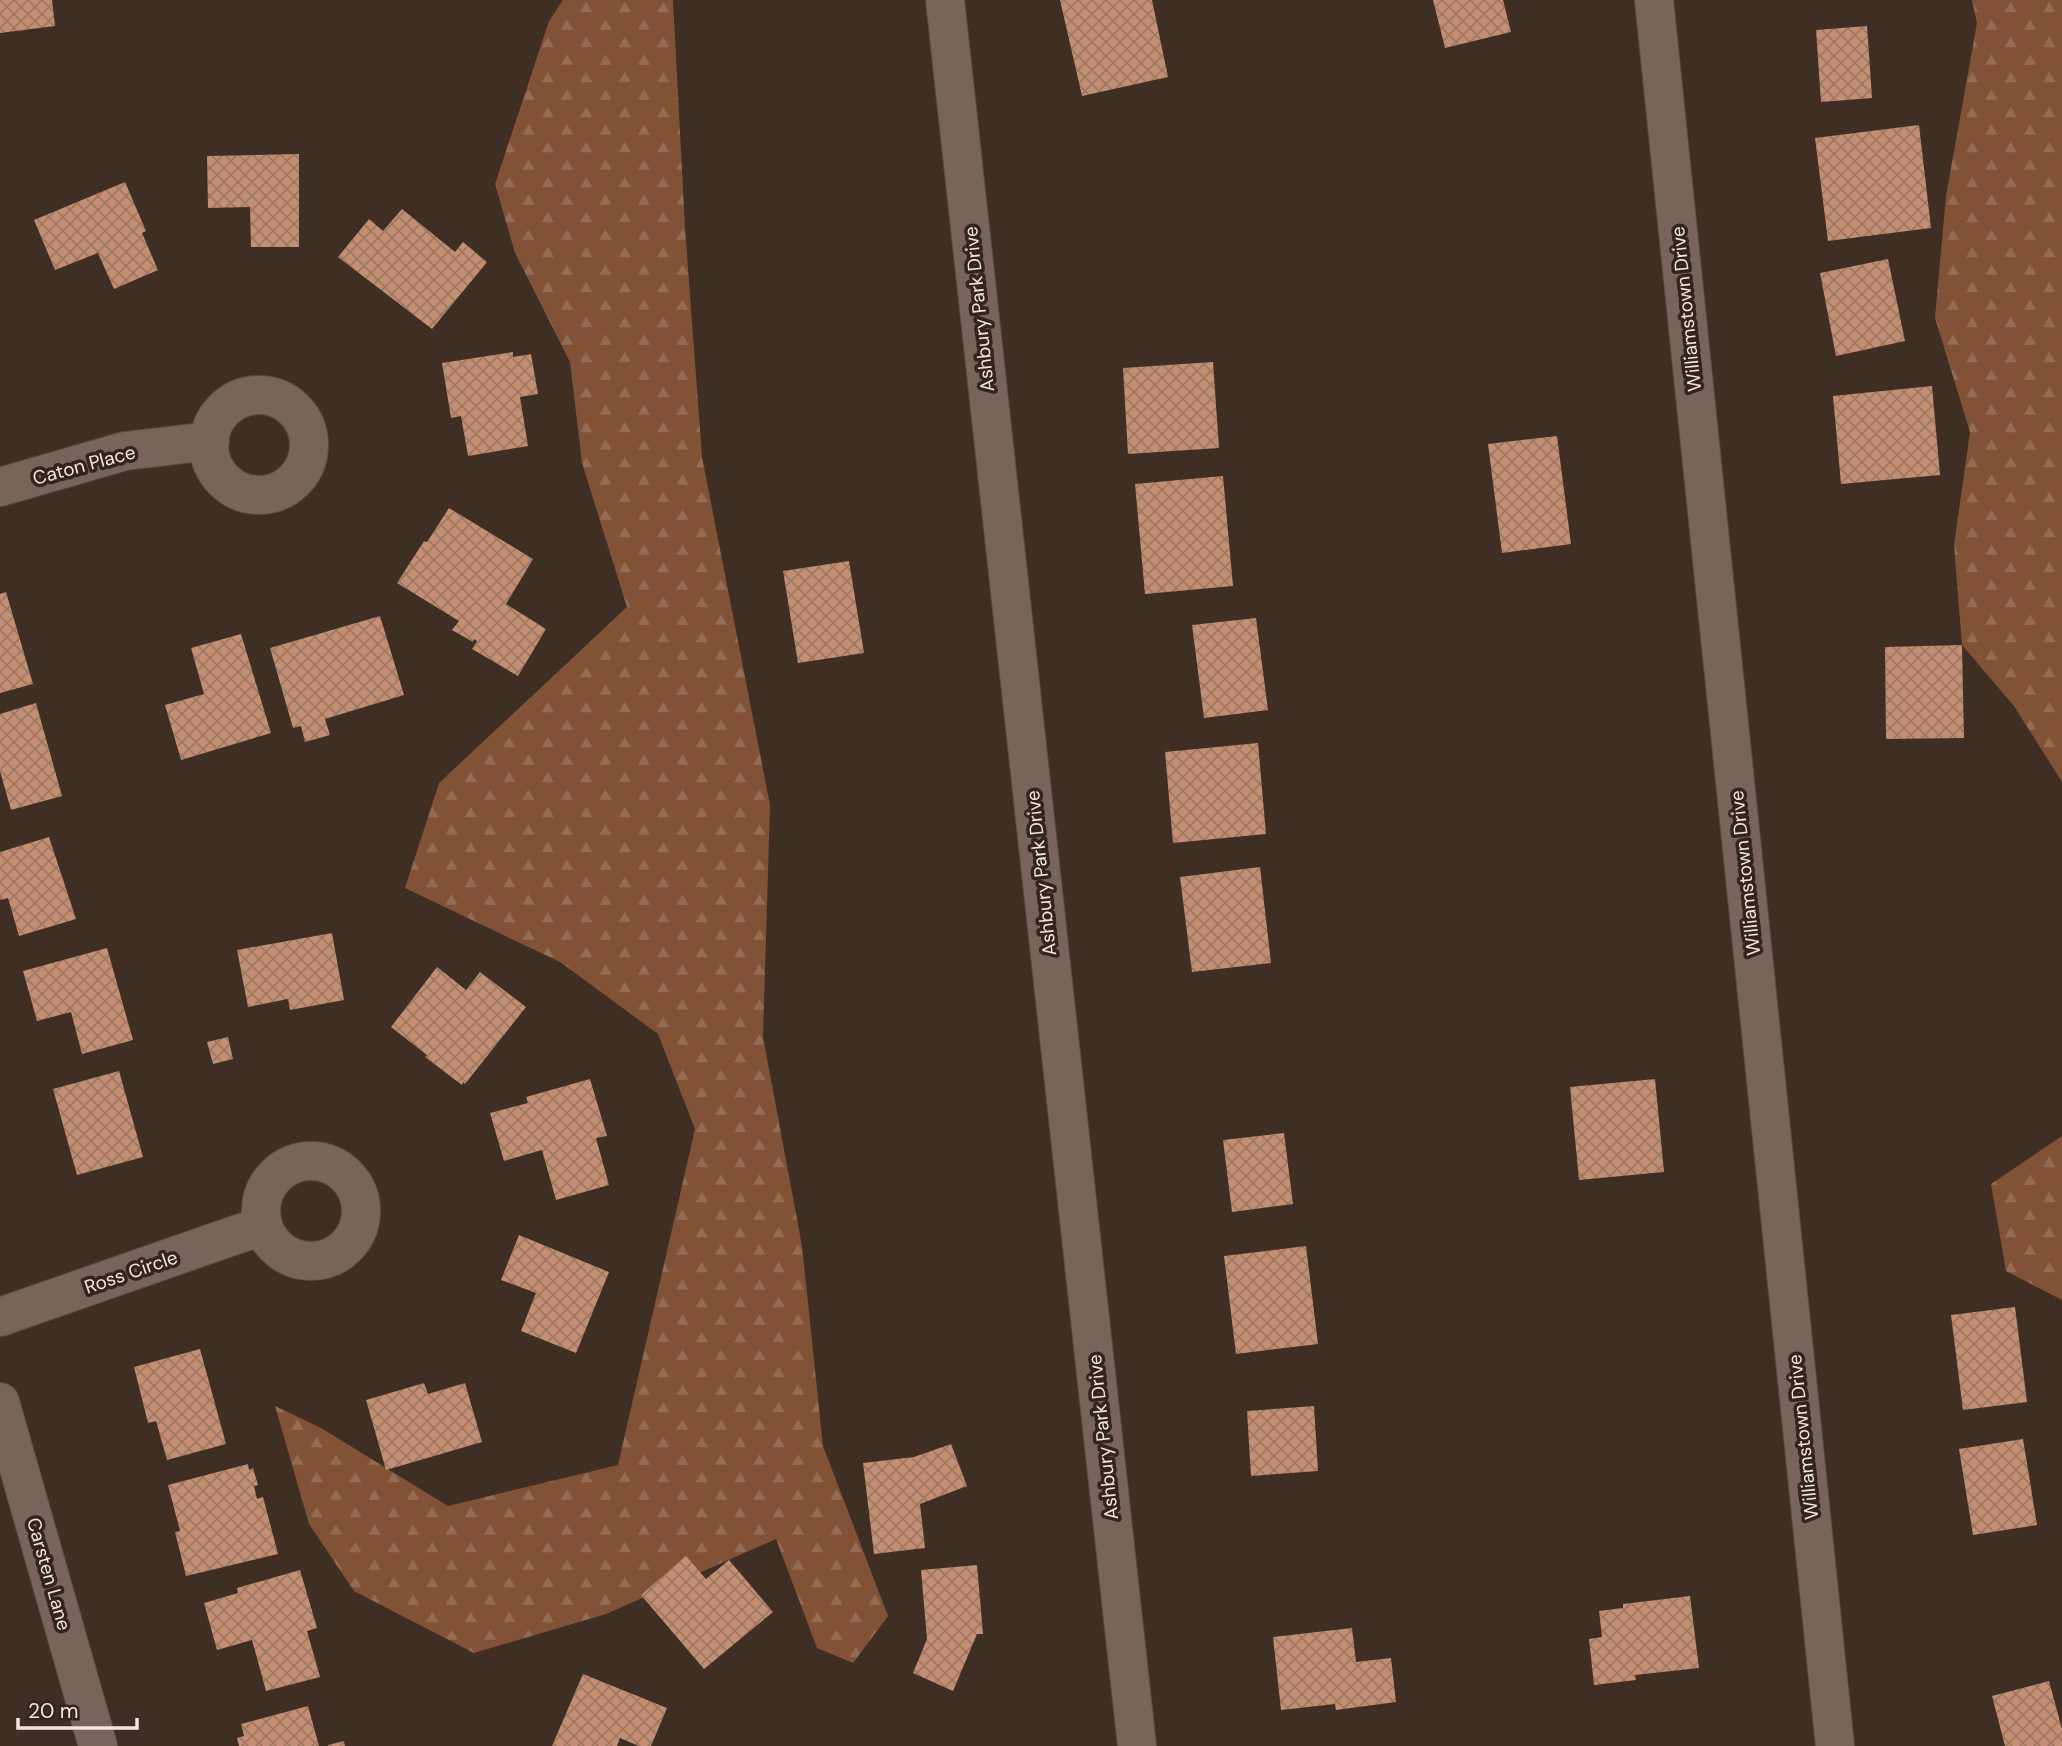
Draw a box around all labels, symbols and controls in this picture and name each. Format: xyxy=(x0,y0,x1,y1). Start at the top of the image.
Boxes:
street label: Ashbury Park Drive xyxy=(958,225,1000,393)
street label: Williamstown Drive xyxy=(1665,225,1707,393)
street label: Caton Place xyxy=(30,439,138,491)
street label: Ashbury Park Drive xyxy=(1020,789,1062,957)
street label: Williamstown Drive xyxy=(1724,789,1766,957)
street label: Ross Circle xyxy=(81,1244,181,1300)
street label: Ashbury Park Drive xyxy=(1082,1353,1124,1521)
street label: Williamstown Drive xyxy=(1782,1353,1824,1521)
street label: Carsten Lane xyxy=(21,1515,77,1633)
scale bar xyxy=(18,1686,136,1730)
text: 20 m xyxy=(28,1697,79,1725)

